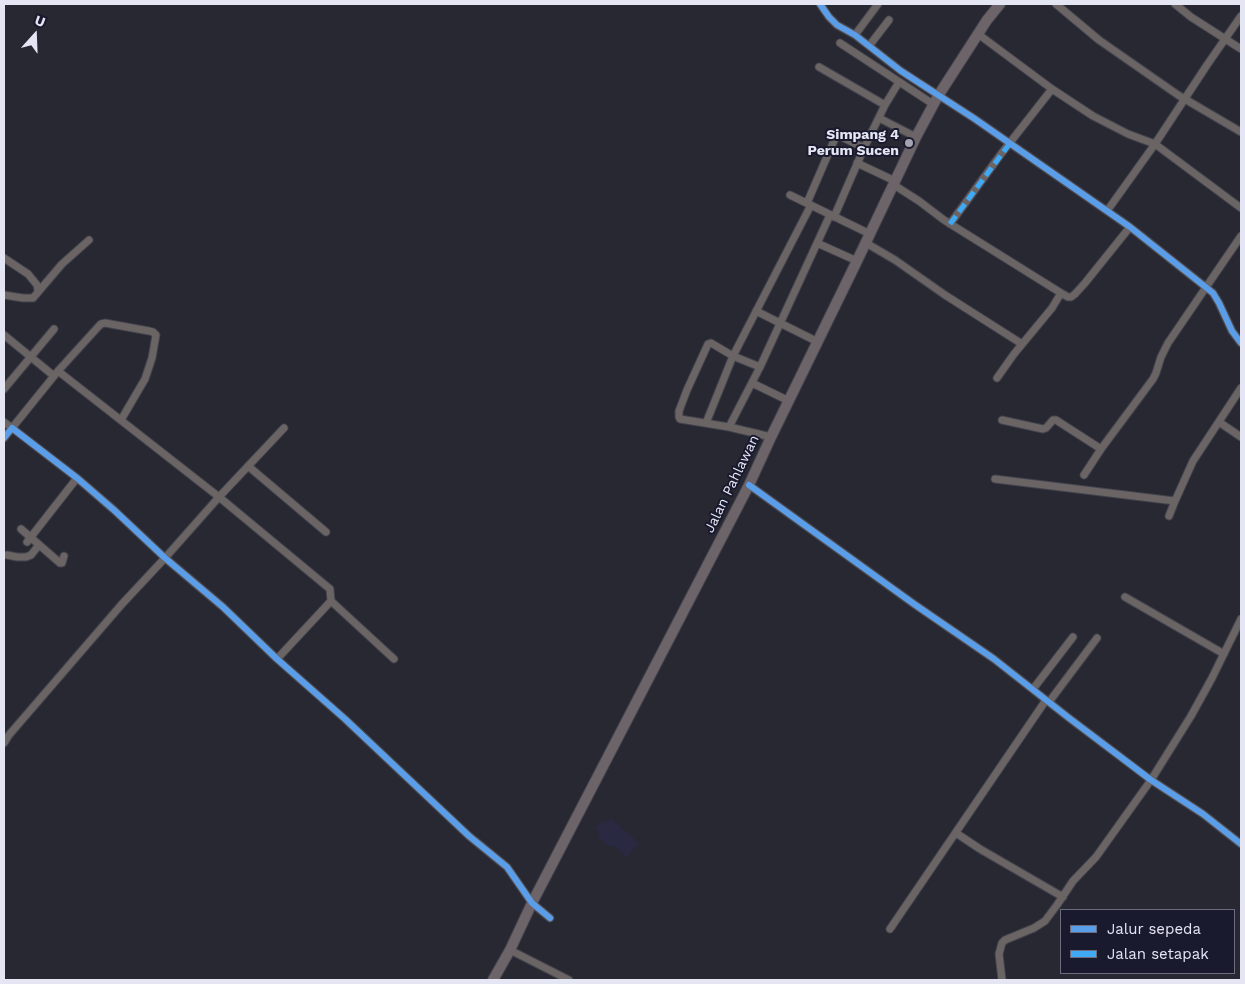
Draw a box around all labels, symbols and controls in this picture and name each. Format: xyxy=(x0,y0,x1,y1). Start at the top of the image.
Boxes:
north arrow xyxy=(10,10,60,60)
text: U xyxy=(33,12,48,30)
place label: Simpang 4 Perum Sucen xyxy=(808,127,899,160)
marker: Simpang 4 Perum Sucen xyxy=(903,137,915,149)
street label: Jalan Pahlawan xyxy=(701,432,763,536)
legend xyxy=(1060,909,1235,974)
text: Jalur sepeda xyxy=(1107,920,1201,938)
text: Jalan setapak xyxy=(1107,945,1209,963)

